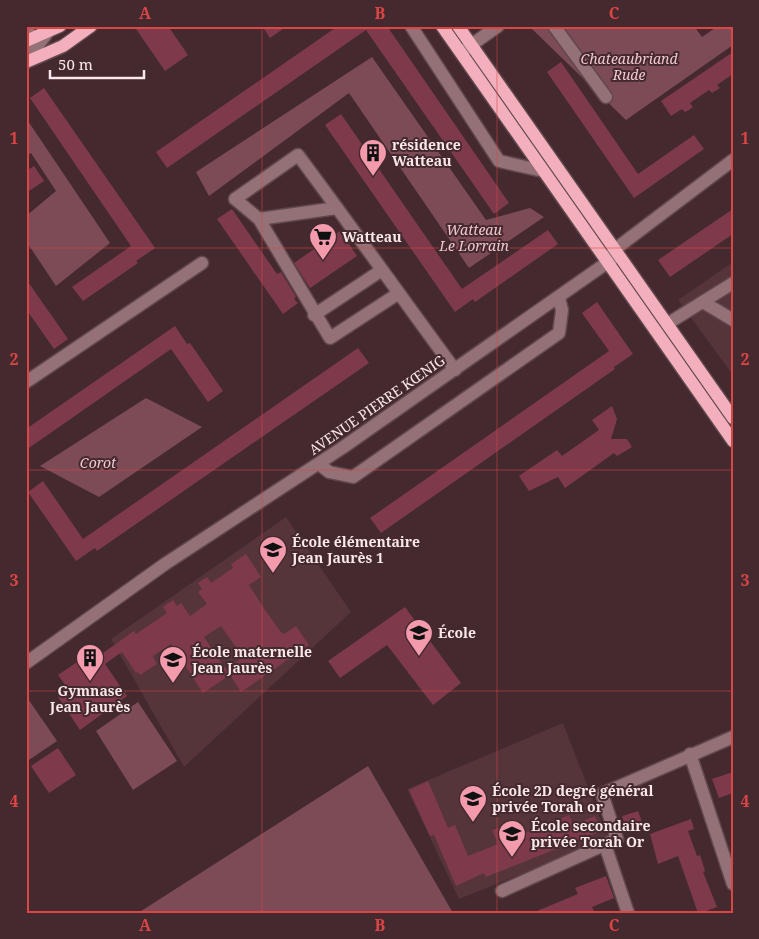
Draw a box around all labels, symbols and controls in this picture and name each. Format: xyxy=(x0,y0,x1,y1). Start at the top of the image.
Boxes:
text: A xyxy=(139,2,152,24)
text: B xyxy=(375,2,386,24)
text: C xyxy=(609,2,620,24)
scale bar xyxy=(50,48,144,80)
park label: Chateaubriand Rude xyxy=(580,49,678,84)
text: 50 m xyxy=(58,54,93,74)
text: 1 xyxy=(9,127,19,149)
text: 1 xyxy=(740,127,750,149)
place label: résidence Watteau xyxy=(392,135,461,170)
building icon: résidence Watteau xyxy=(358,138,388,177)
park label: Watteau Le Lorrain xyxy=(438,220,509,255)
supermarket icon: Watteau xyxy=(308,222,338,261)
place label: Watteau xyxy=(342,227,402,246)
text: 2 xyxy=(9,348,19,370)
text: 2 xyxy=(740,348,750,370)
street label: AVENUE PIERRE KŒNIG xyxy=(305,350,448,459)
park label: Corot xyxy=(80,453,117,472)
place label: École élémentaire Jean Jaurès 1 xyxy=(291,532,420,567)
school or university icon: École élémentaire Jean Jaurès 1 xyxy=(258,535,288,574)
text: 3 xyxy=(9,569,19,591)
text: 3 xyxy=(740,569,750,591)
school or university icon: École xyxy=(404,618,434,657)
place label: École xyxy=(438,623,476,642)
place label: École maternelle Jean Jaurès xyxy=(191,642,312,677)
building icon: Gymnase Jean Jaurès xyxy=(75,643,105,682)
school or university icon: École maternelle Jean Jaurès xyxy=(158,645,188,684)
place label: Gymnase Jean Jaurès xyxy=(49,681,130,716)
place label: École 2D degré général privée Torah or xyxy=(492,781,654,816)
school or university icon: École 2D degré général privée Torah or xyxy=(458,784,488,823)
text: 4 xyxy=(9,790,19,812)
text: 4 xyxy=(740,790,750,812)
place label: École secondaire privée Torah Or xyxy=(531,816,651,851)
school or university icon: École secondaire privée Torah Or xyxy=(497,819,527,858)
text: A xyxy=(139,914,152,936)
text: B xyxy=(375,914,386,936)
text: C xyxy=(609,914,620,936)

